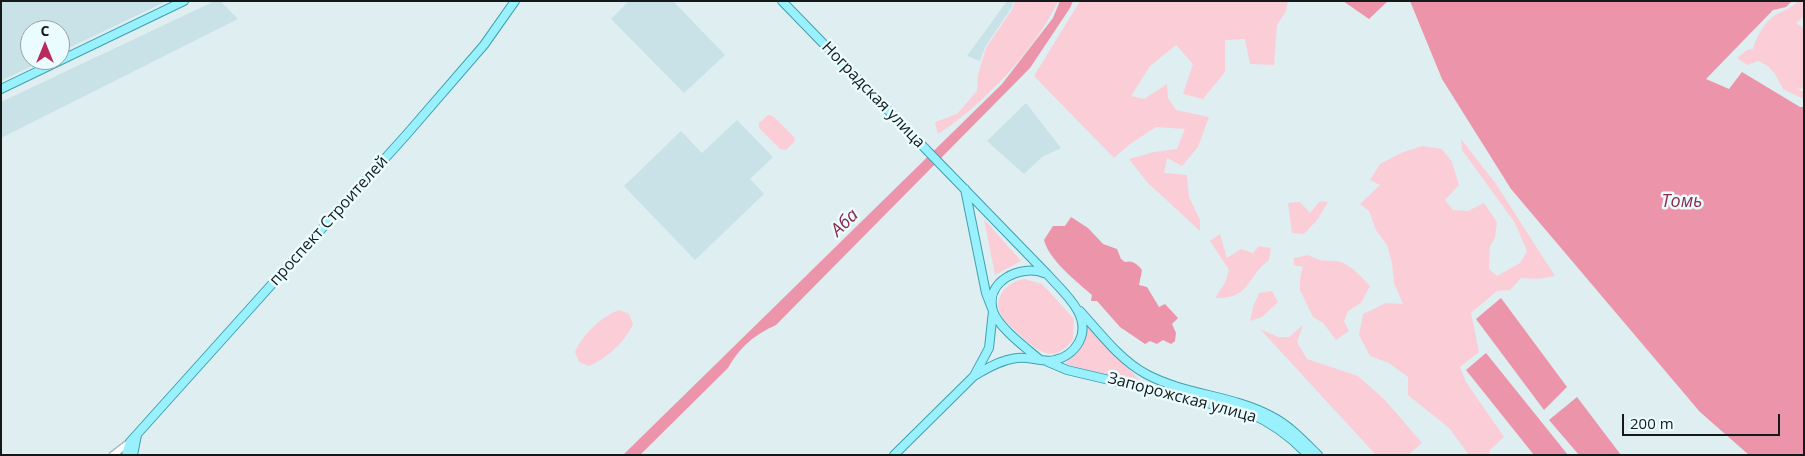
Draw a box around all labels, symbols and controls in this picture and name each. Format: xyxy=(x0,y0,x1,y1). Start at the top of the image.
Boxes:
north arrow xyxy=(20,20,70,70)
text: С xyxy=(41,21,49,40)
street label: Ноградская улица xyxy=(817,38,929,152)
street label: проспект Строителей xyxy=(266,152,392,290)
water label: Томь xyxy=(1662,191,1702,213)
water label: Аба xyxy=(827,205,863,241)
street label: Запорожская улица xyxy=(1106,369,1258,427)
scale bar xyxy=(1625,404,1782,436)
text: 200 m xyxy=(1630,413,1674,433)

